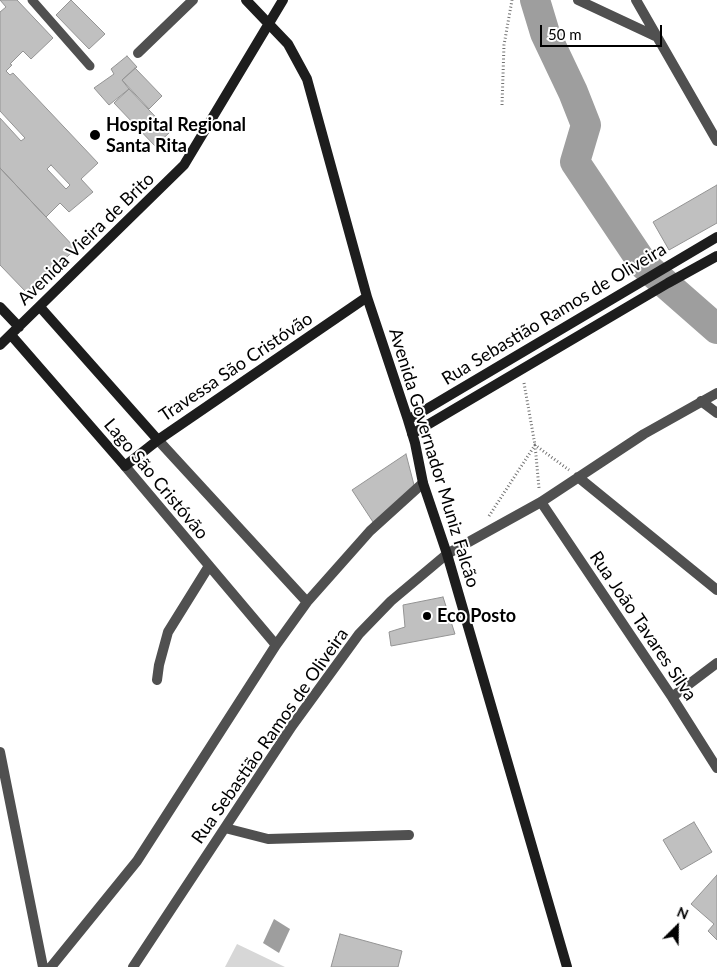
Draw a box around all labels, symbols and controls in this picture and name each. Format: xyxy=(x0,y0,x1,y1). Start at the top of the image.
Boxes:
scale bar xyxy=(542,15,664,47)
text: 50 m xyxy=(548,25,582,43)
place label: Hospital Regional Santa Rita xyxy=(106,114,246,156)
marker: Hospital Regional Santa Rita xyxy=(88,128,102,142)
street label: Avenida Vieira de Brito xyxy=(13,168,159,310)
street label: Rua Sebastião Ramos de Oliveira xyxy=(438,238,670,390)
street label: Travessa São Cristóvão xyxy=(155,308,317,426)
street label: Avenida Governador Muniz Falcão xyxy=(384,326,484,590)
street label: Lago São Cristóvão xyxy=(99,414,213,544)
street label: Rua João Tavares Silva xyxy=(585,547,701,705)
place label: Eco Posto xyxy=(437,605,516,627)
marker: Eco Posto xyxy=(421,610,433,622)
street label: Rua Sebastião Ramos de Oliveira xyxy=(187,624,353,848)
north arrow xyxy=(652,902,702,952)
text: N xyxy=(675,903,691,923)

